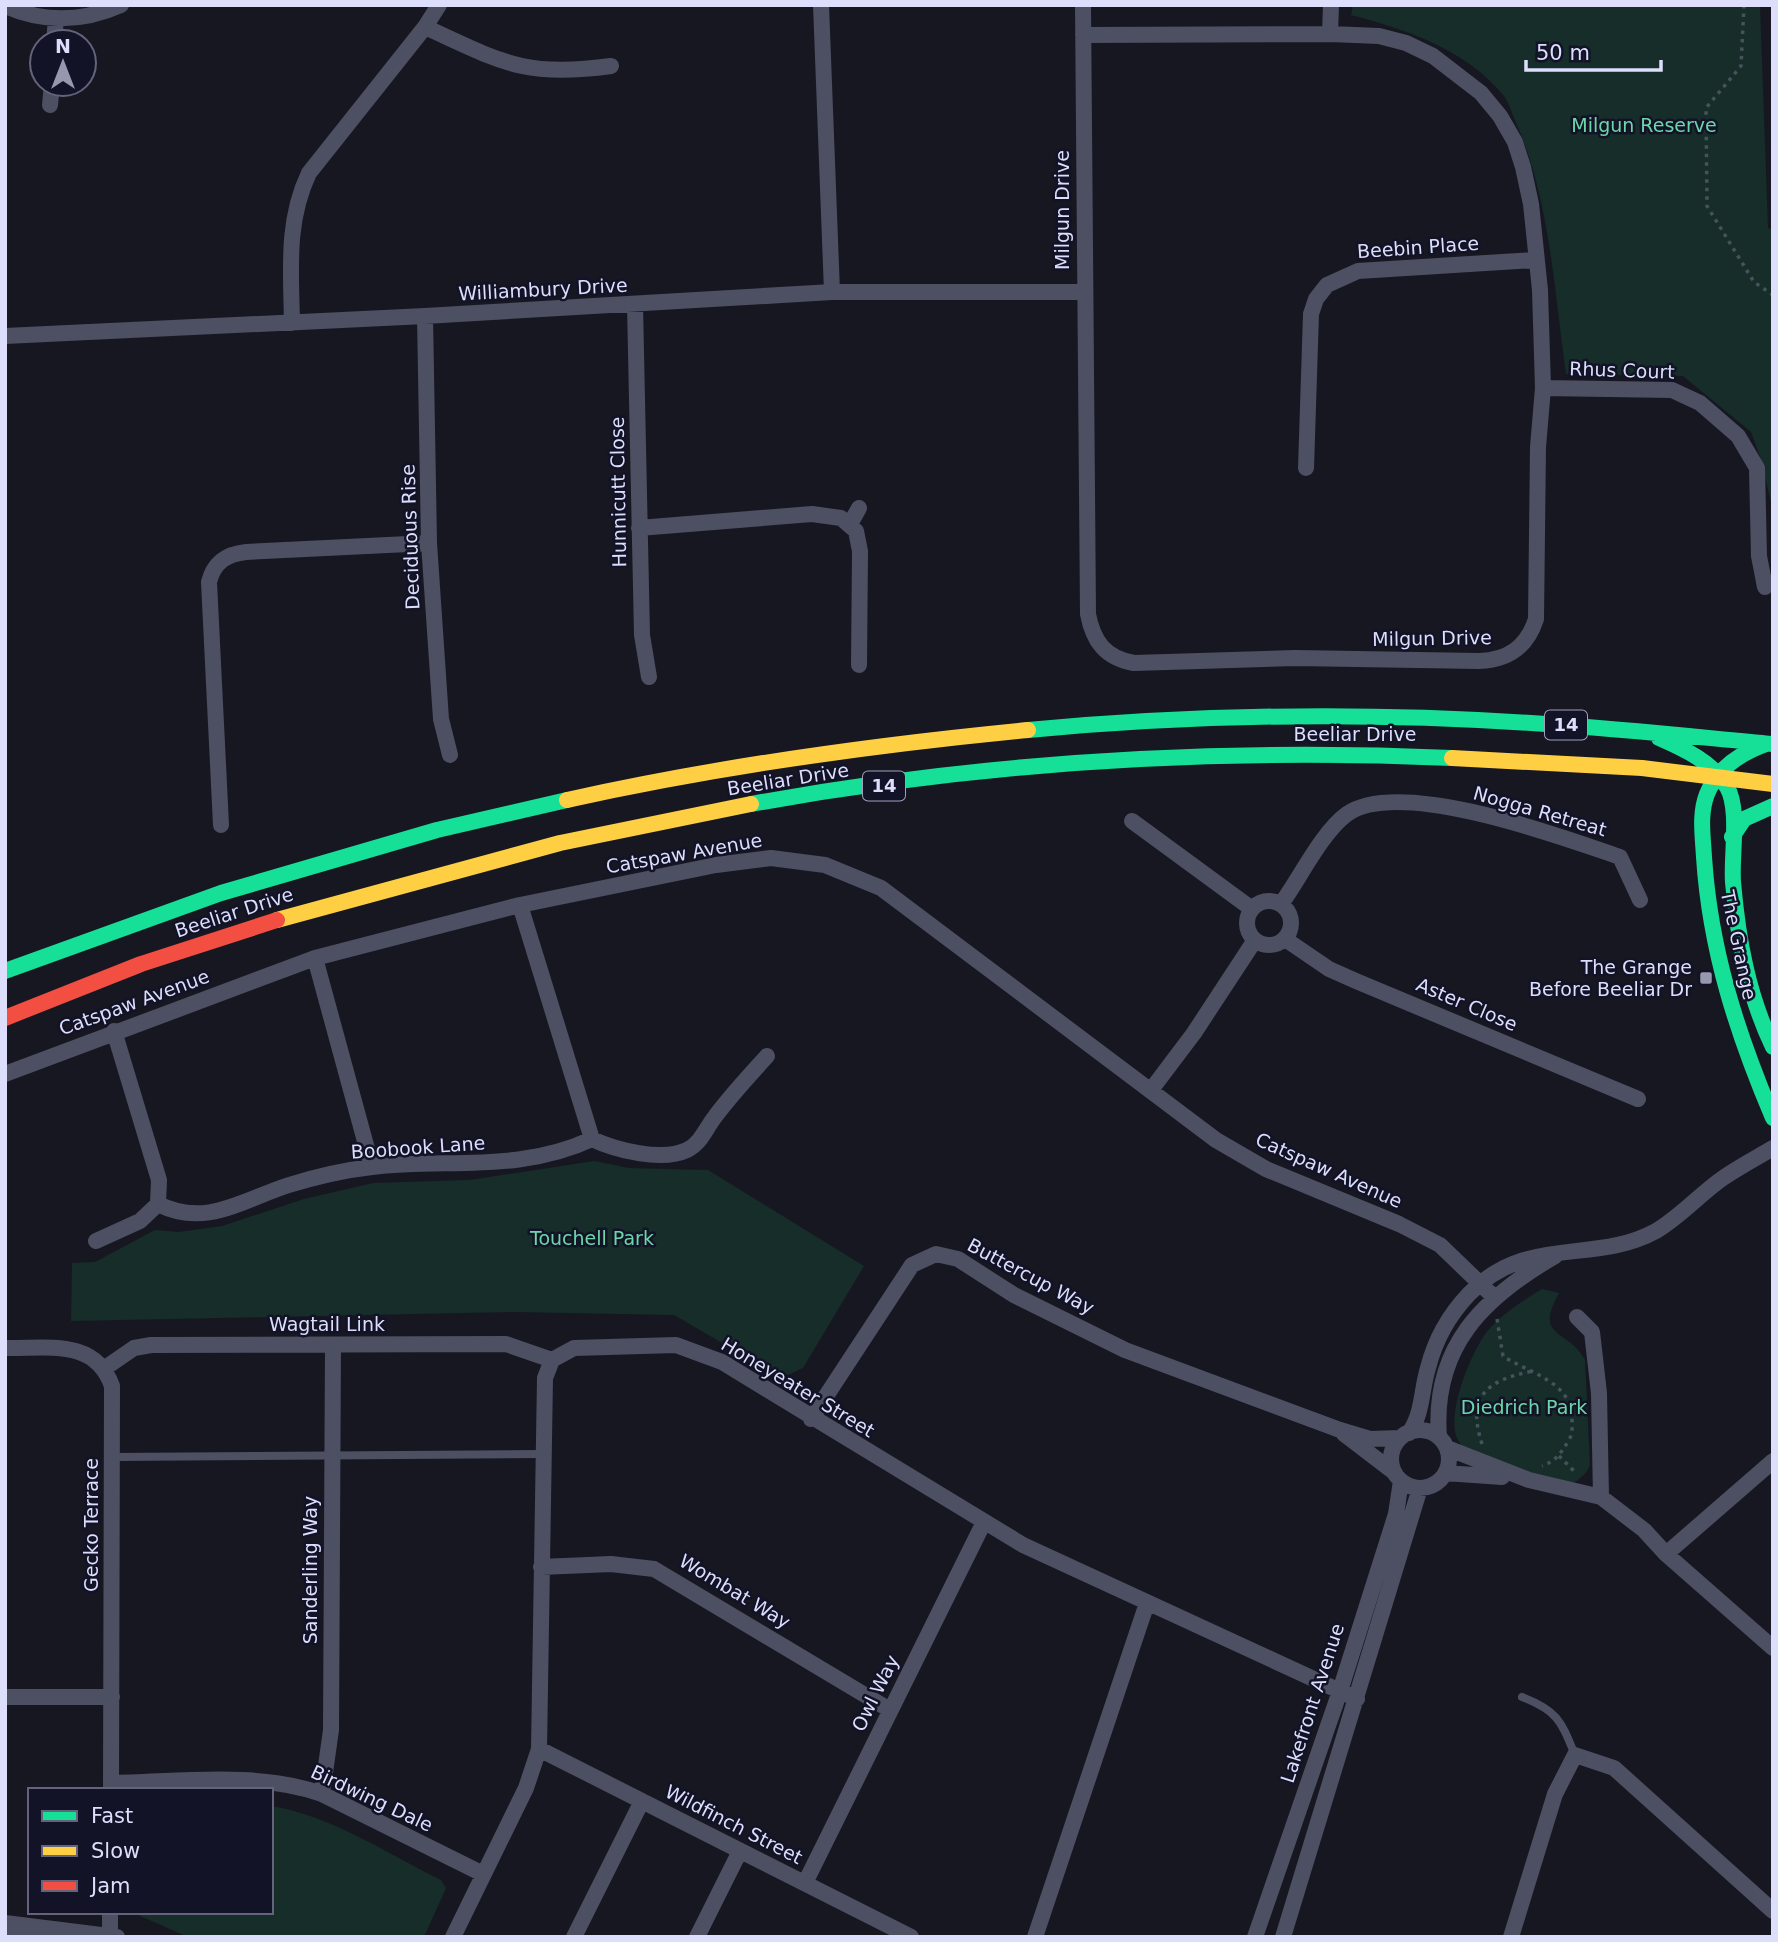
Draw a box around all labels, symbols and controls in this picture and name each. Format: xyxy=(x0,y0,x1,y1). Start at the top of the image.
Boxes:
north arrow xyxy=(28,28,98,98)
scale bar xyxy=(1526,28,1661,72)
text: N xyxy=(55,35,71,57)
text: 50 m xyxy=(1536,41,1590,65)
park label: Milgun Reserve xyxy=(1571,114,1717,136)
street label: Milgun Drive xyxy=(1051,150,1073,270)
street label: Beebin Place xyxy=(1356,232,1480,262)
street label: Williambury Drive xyxy=(458,274,628,304)
street label: Rhus Court xyxy=(1569,357,1675,383)
street label: Hunnicutt Close xyxy=(606,416,630,568)
street label: Deciduous Rise xyxy=(396,464,424,610)
street label: Milgun Drive xyxy=(1372,626,1492,650)
road number: 14 xyxy=(1545,710,1587,740)
street label: Beeliar Drive xyxy=(1293,723,1417,745)
street label: Beeliar Drive xyxy=(725,759,851,799)
road number: 14 xyxy=(863,772,905,800)
street label: Nogga Retreat xyxy=(1471,782,1609,840)
street label: Catspaw Avenue xyxy=(604,828,764,878)
street label: Beeliar Drive xyxy=(172,883,296,941)
street label: The Grange xyxy=(1716,887,1761,1002)
place label: The Grange Before Beeliar Dr xyxy=(1529,956,1692,1000)
street label: Catspaw Avenue xyxy=(56,965,212,1039)
marker: The Grange Before Beeliar Dr xyxy=(1698,970,1714,986)
street label: Aster Close xyxy=(1413,973,1521,1035)
street label: Catspaw Avenue xyxy=(1252,1128,1406,1212)
street label: Boobook Lane xyxy=(350,1131,486,1163)
park label: Touchell Park xyxy=(529,1227,654,1249)
street label: Buttercup Way xyxy=(964,1233,1098,1319)
street label: Wagtail Link xyxy=(269,1313,385,1335)
street label: Honeyeater Street xyxy=(717,1333,879,1441)
park label: Diedrich Park xyxy=(1461,1396,1587,1418)
street label: Gecko Terrace xyxy=(80,1458,102,1592)
street label: Sanderling Way xyxy=(299,1496,321,1644)
street label: Wombat Way xyxy=(676,1549,794,1633)
street label: Lakefront Avenue xyxy=(1276,1621,1348,1785)
street label: Owl Way xyxy=(847,1651,903,1735)
street label: Birdwing Dale xyxy=(308,1760,436,1836)
street label: Wildfinch Street xyxy=(662,1780,806,1868)
legend xyxy=(28,1788,273,1914)
text: Fast xyxy=(91,1804,133,1828)
text: Slow xyxy=(91,1839,140,1863)
text: Jam xyxy=(89,1874,131,1898)

